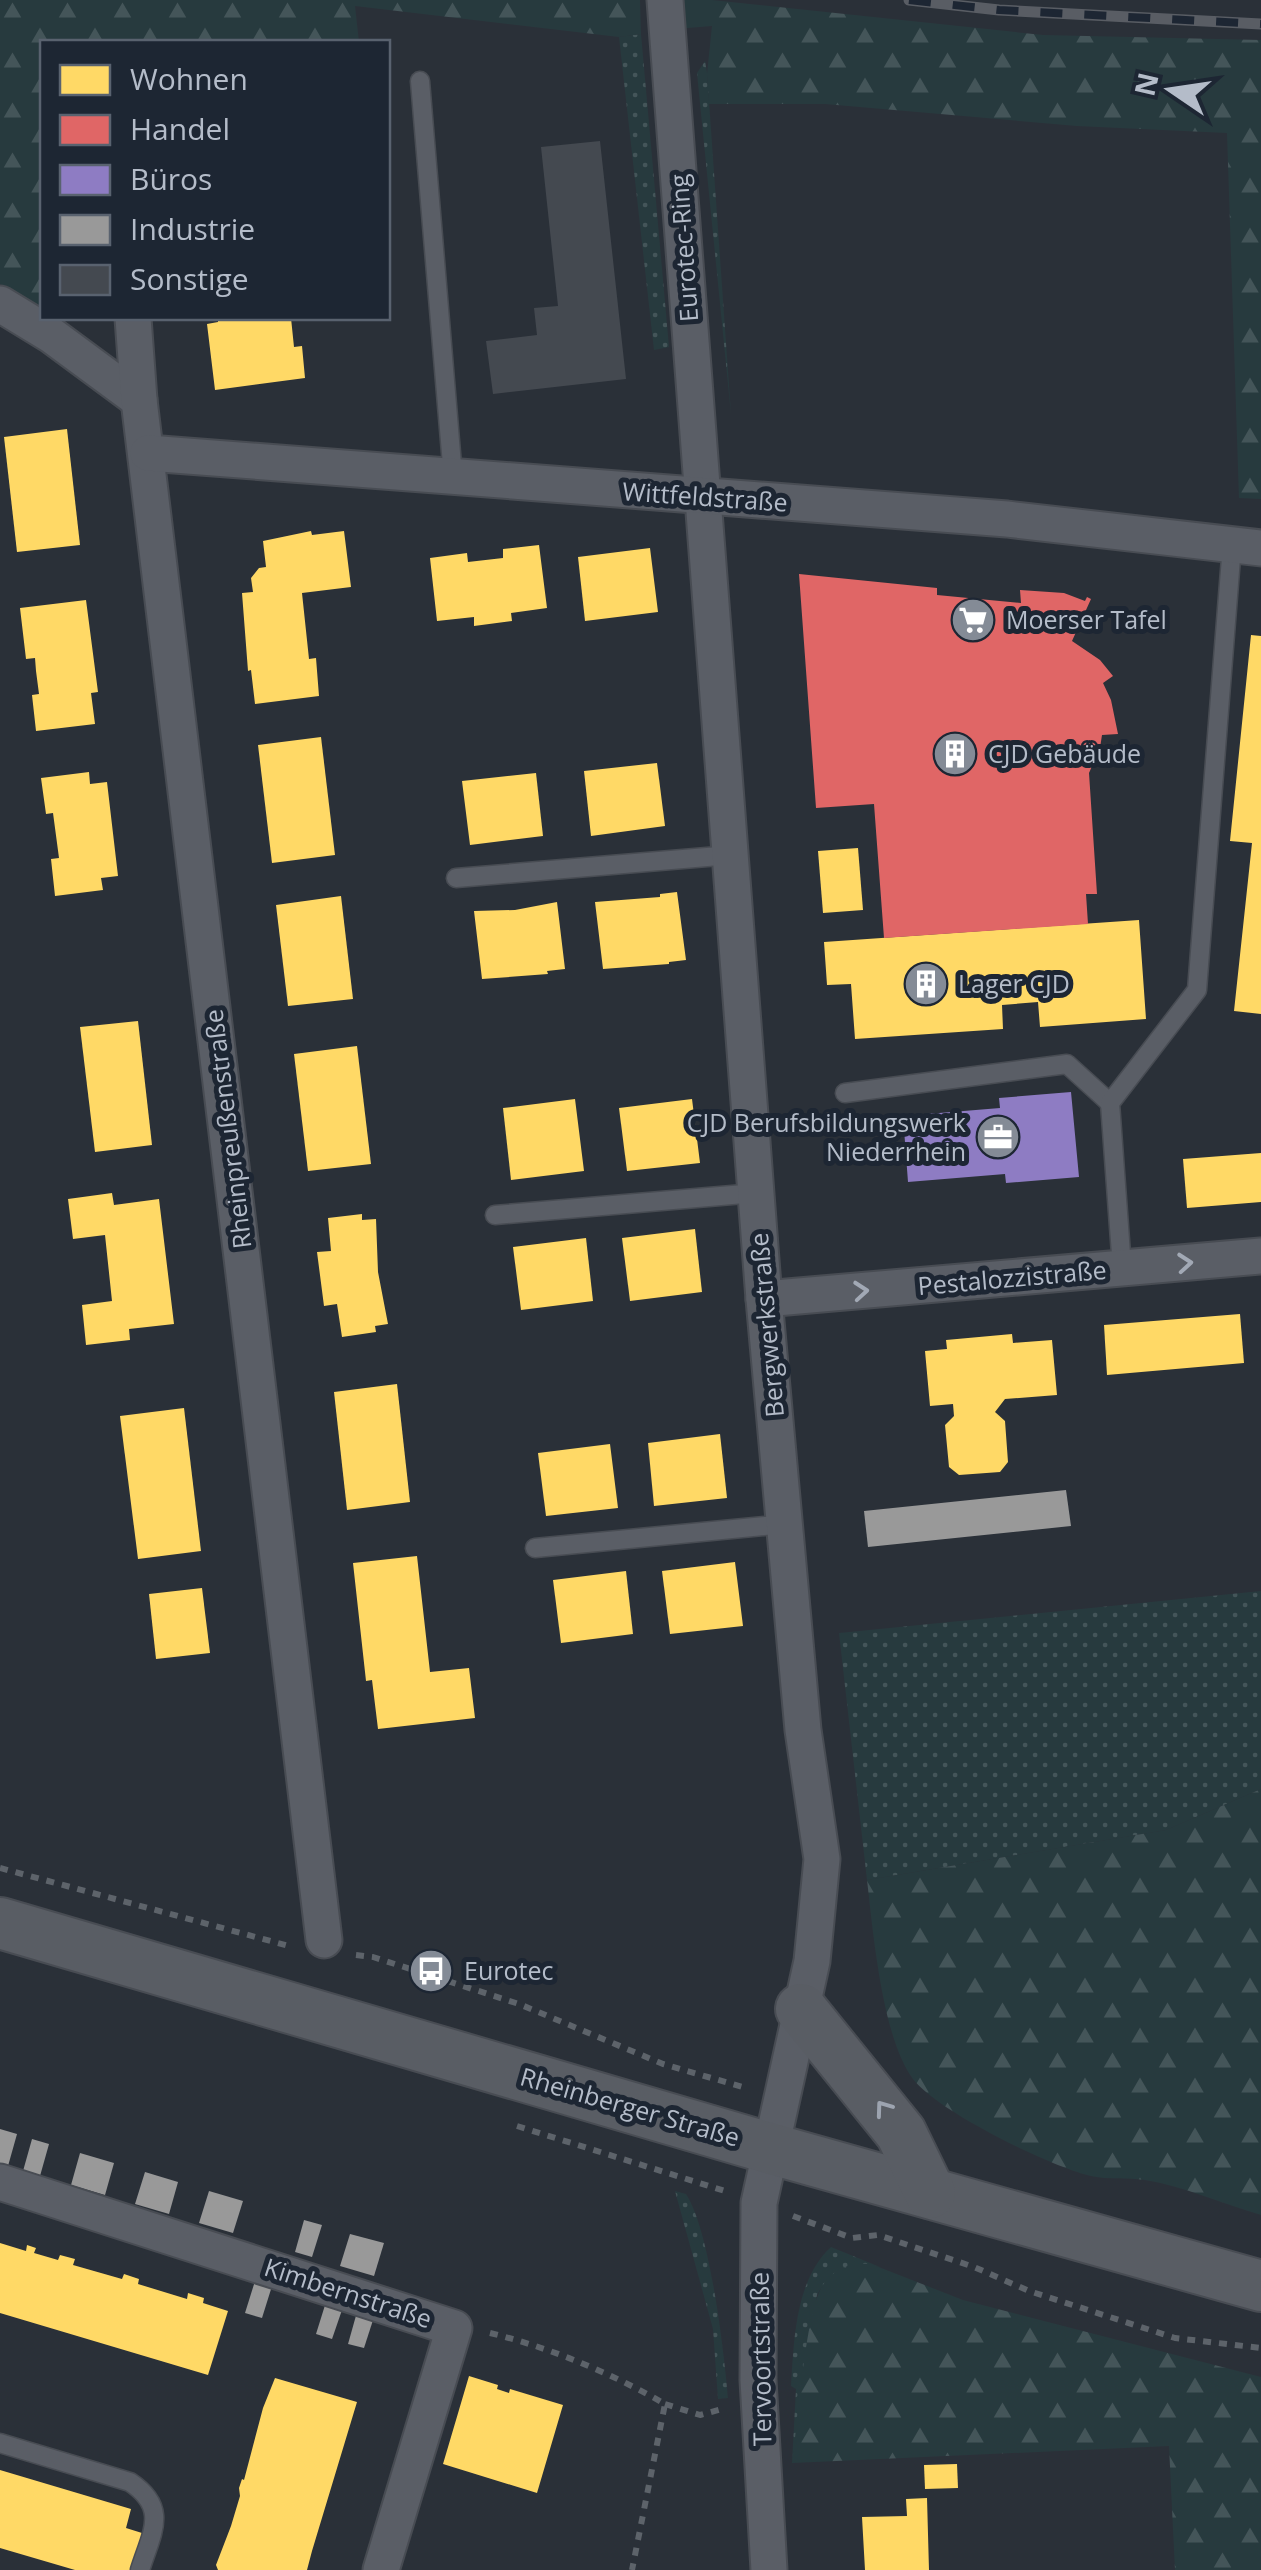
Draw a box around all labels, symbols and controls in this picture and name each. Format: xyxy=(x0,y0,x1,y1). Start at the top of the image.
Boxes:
legend xyxy=(40,40,390,320)
north arrow xyxy=(1121,40,1221,140)
text: Wohnen xyxy=(130,58,248,99)
text: N xyxy=(1125,69,1167,100)
text: Handel xyxy=(130,108,230,149)
text: Büros xyxy=(130,158,212,199)
street label: Eurotec-Ring xyxy=(661,173,705,323)
text: Industrie xyxy=(130,208,255,249)
text: Sonstige xyxy=(130,258,249,299)
street label: Wittfeldstraße xyxy=(621,473,789,519)
supermarket icon: Moerser Tafel xyxy=(950,597,996,643)
place label: Moerser Tafel xyxy=(1006,602,1167,636)
building icon: CJD Gebäude xyxy=(932,731,978,777)
place label: CJD Gebäude xyxy=(988,736,1141,770)
building icon: Lager CJD xyxy=(903,961,949,1007)
place label: Lager CJD xyxy=(958,966,1070,1000)
street label: Rheinpreußenstraße xyxy=(195,1008,259,1251)
place label: CJD Berufsbildungswerk Niederrhein xyxy=(687,1105,966,1168)
office icon: CJD Berufsbildungswerk Niederrhein xyxy=(975,1114,1021,1160)
street label: Bergwerkstraße xyxy=(741,1231,791,1419)
street label: Pestalozzistraße xyxy=(916,1252,1108,1302)
one-way arrow xyxy=(1177,1252,1193,1274)
one-way arrow xyxy=(854,1280,870,1302)
bus stop icon: Eurotec xyxy=(408,1948,454,1994)
place label: Eurotec xyxy=(464,1953,553,1987)
street label: Rheinberger Straße xyxy=(517,2058,744,2154)
one-way arrow xyxy=(877,2101,894,2119)
street label: Kimbernstraße xyxy=(260,2249,436,2335)
street label: Tervoortstraße xyxy=(741,2272,779,2446)

